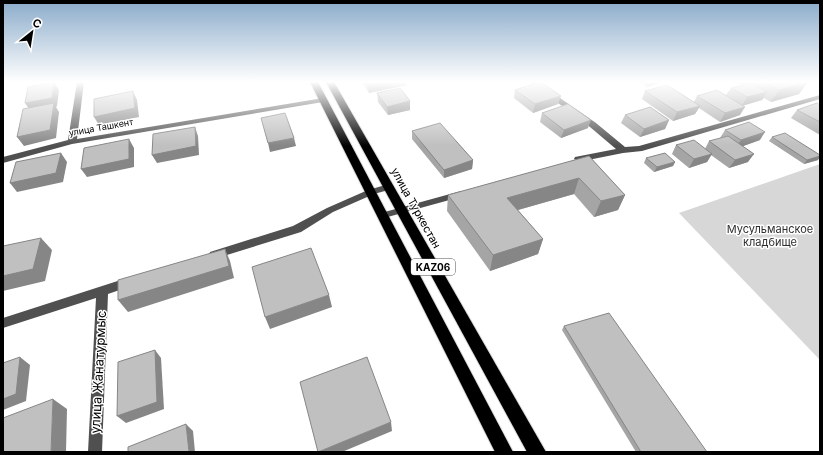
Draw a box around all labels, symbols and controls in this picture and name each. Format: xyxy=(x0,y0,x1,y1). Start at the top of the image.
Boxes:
north arrow xyxy=(12,12,52,52)
text: С xyxy=(30,15,44,31)
street label: улица Ташкент xyxy=(68,116,135,138)
street label: улица Туркестан xyxy=(388,165,444,251)
park label: Мусульманское кладбище xyxy=(727,222,813,249)
road number: KАZ06 xyxy=(411,259,455,275)
street label: улица Жанатурмыс xyxy=(87,310,109,434)

